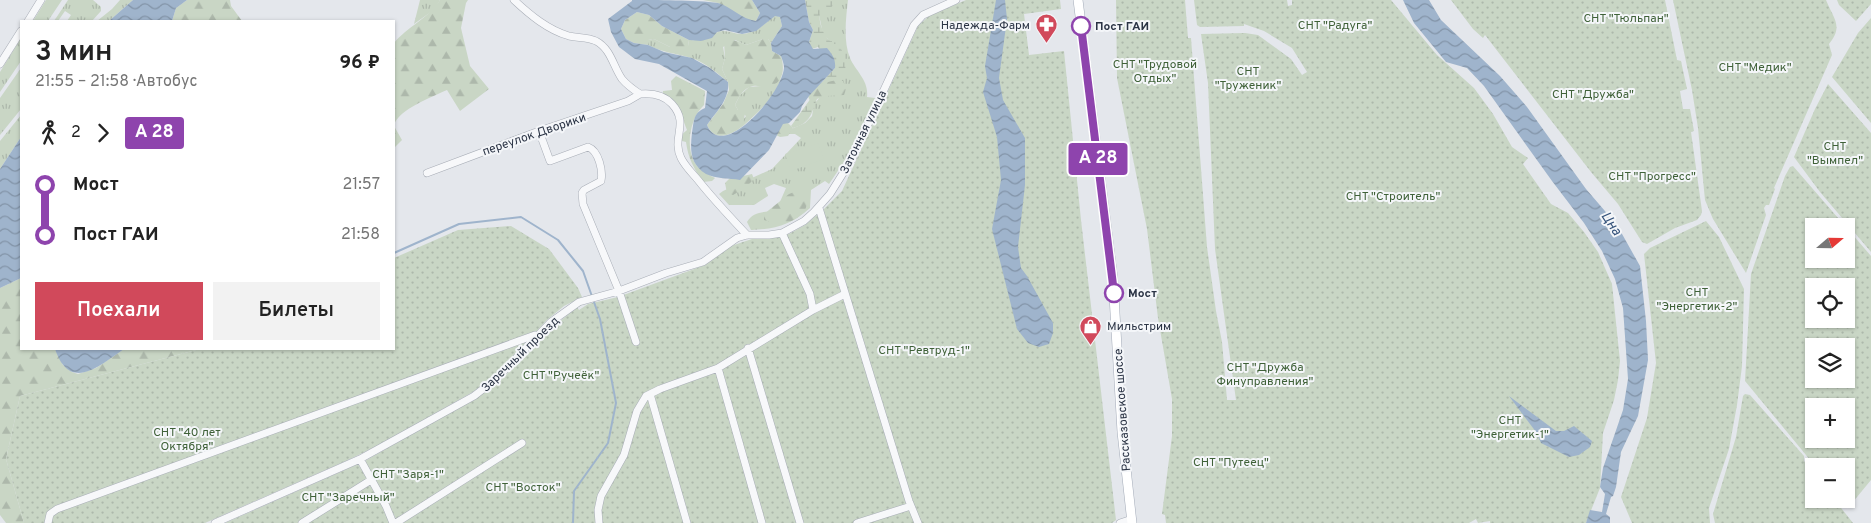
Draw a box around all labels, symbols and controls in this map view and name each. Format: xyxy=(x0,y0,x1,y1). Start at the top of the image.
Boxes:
park label: СНТ "Тюльпан" xyxy=(1583,11,1669,27)
pharmacy icon: Надежда-Фарм xyxy=(1034,13,1058,44)
marker: Пост ГАИ xyxy=(1071,16,1091,36)
place label: Надежда-Фарм xyxy=(941,18,1030,34)
park label: СНТ "Радуга" xyxy=(1298,18,1372,34)
place label: Пост ГАИ xyxy=(1095,19,1149,35)
text: 3 мин xyxy=(35,35,112,71)
text: 96 ₽ xyxy=(339,51,380,75)
park label: СНТ "Трудовой Отдых" xyxy=(1113,57,1197,87)
park label: СНТ "Медик" xyxy=(1718,60,1792,76)
park label: СНТ "Труженик" xyxy=(1215,64,1281,94)
text: 21:55 – 21:58 · Автобус xyxy=(35,72,197,92)
park label: СНТ "Дружба" xyxy=(1552,87,1634,103)
street label: Затонная улица xyxy=(837,88,891,177)
street label: переулок Дворики xyxy=(480,110,588,160)
icon: walk xyxy=(35,119,63,147)
icon: forward xyxy=(89,119,117,147)
text: А 28 xyxy=(135,121,174,144)
text: 2 xyxy=(71,123,81,143)
park label: СНТ "Вымпел" xyxy=(1807,139,1863,169)
line badge: А 28 xyxy=(1063,143,1133,175)
text: А 28 xyxy=(1078,147,1118,170)
park label: СНТ "Прогресс" xyxy=(1608,169,1696,185)
text: Мост xyxy=(73,173,119,197)
text: 21:57 xyxy=(343,175,380,195)
park label: СНТ "Строитель" xyxy=(1346,189,1440,205)
water label: Цна xyxy=(1597,209,1625,240)
north arrow xyxy=(1805,218,1855,268)
map controls xyxy=(1805,218,1855,508)
text: Пост ГАИ xyxy=(73,223,159,247)
text: 21:58 xyxy=(341,225,380,245)
button: locate xyxy=(1805,278,1855,328)
button: Поехали xyxy=(35,282,203,340)
button: Билеты xyxy=(213,282,380,340)
marker: Мост xyxy=(1104,283,1124,303)
park label: СНТ "Энергетик-2" xyxy=(1657,285,1738,315)
place label: Мост xyxy=(1128,286,1157,302)
street label: Заречный проезд xyxy=(478,313,563,396)
shop icon: Мильстрим xyxy=(1079,314,1103,345)
place label: Мильстрим xyxy=(1107,319,1171,335)
button: layers xyxy=(1805,338,1855,388)
park label: СНТ "Ревтруд-1" xyxy=(878,343,970,359)
street label: Рассказовское шоссе xyxy=(1111,348,1135,472)
park label: СНТ "Дружба Финуправления" xyxy=(1217,360,1314,390)
park label: СНТ "Ручеёк" xyxy=(523,368,599,384)
button: + xyxy=(1805,398,1855,448)
park label: СНТ "Энергетик-1" xyxy=(1471,413,1549,443)
park label: СНТ "40 лет Октября" xyxy=(153,425,221,455)
park label: СНТ "Путеец" xyxy=(1193,455,1269,471)
button: − xyxy=(1805,458,1855,508)
park label: СНТ "Заря-1" xyxy=(372,467,444,483)
park label: СНТ "Восток" xyxy=(485,480,561,496)
park label: СНТ "Заречный" xyxy=(301,490,395,506)

